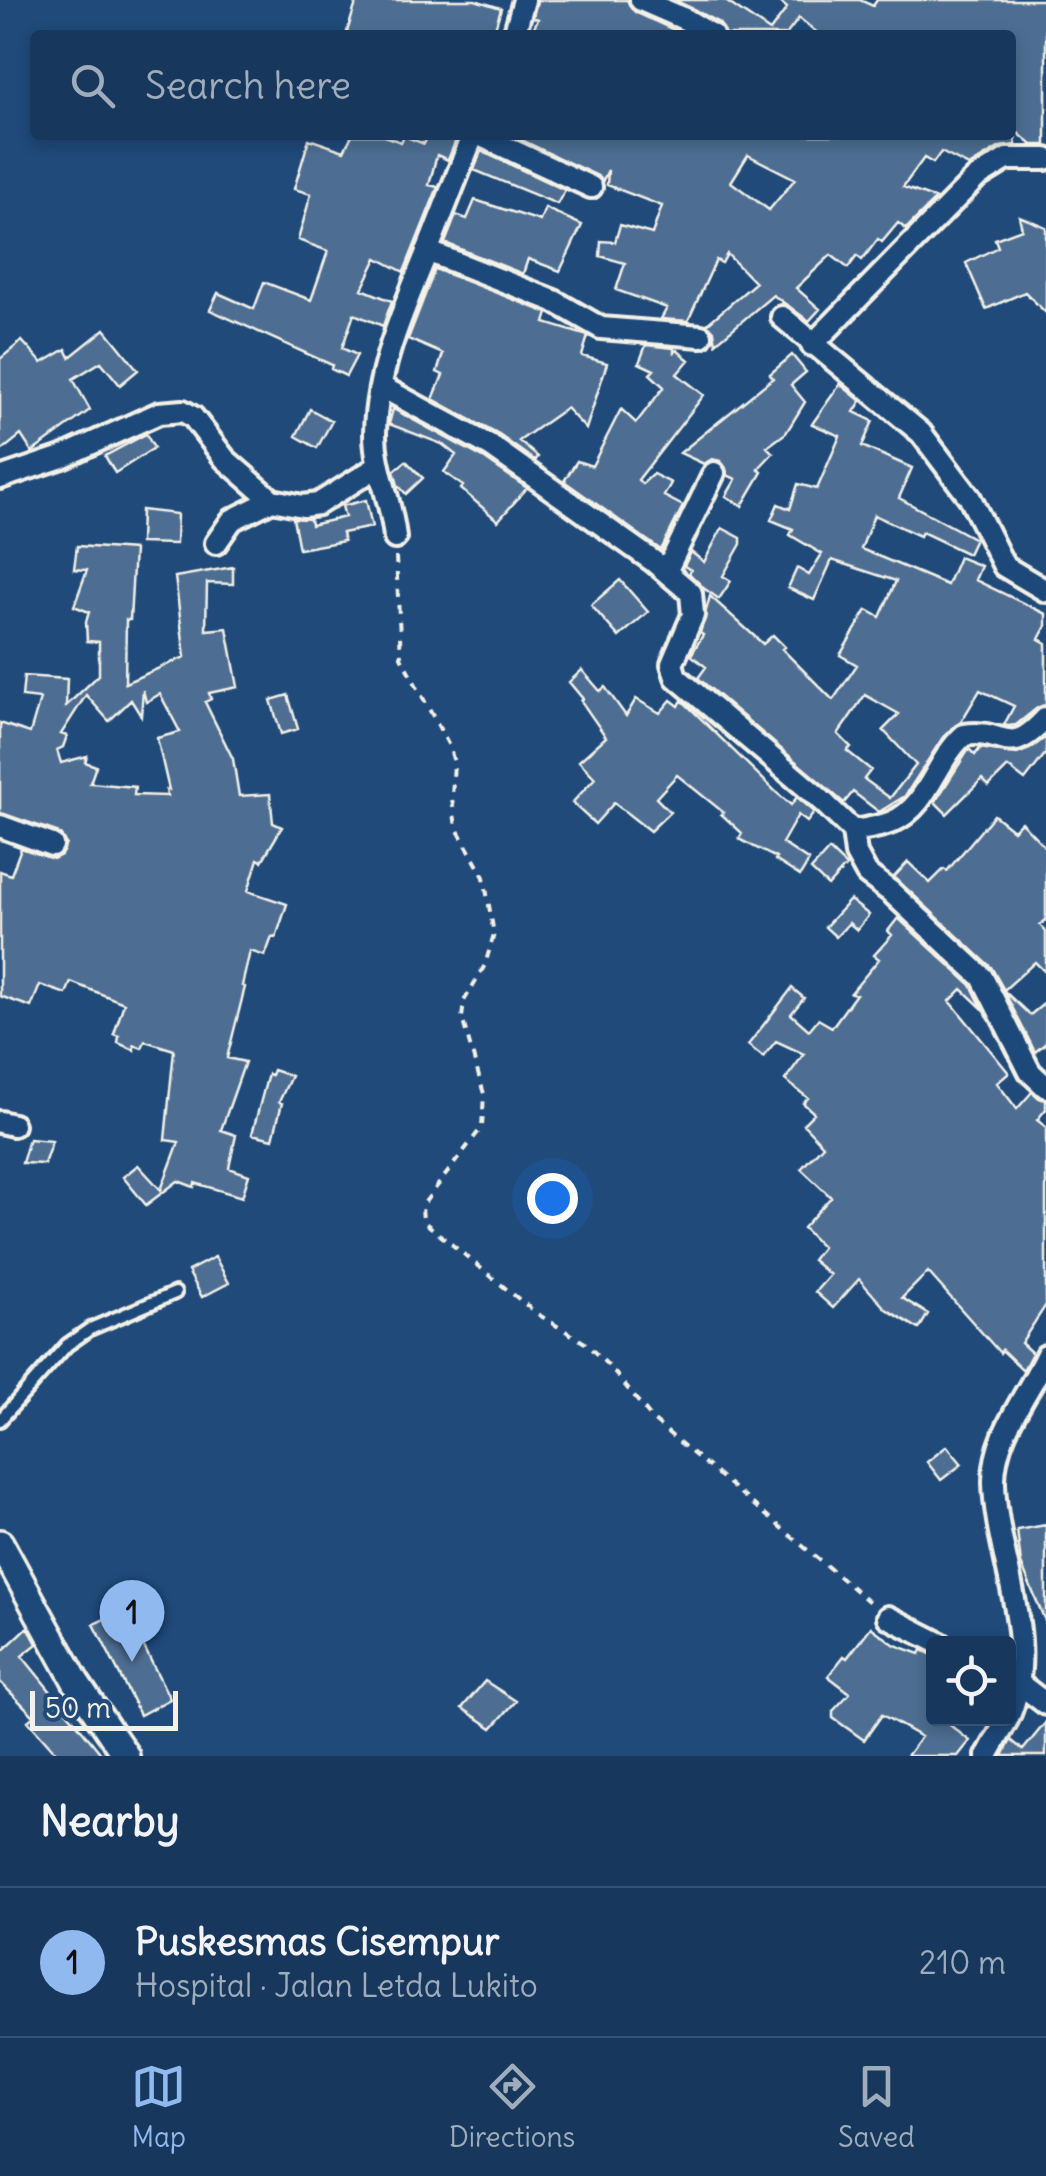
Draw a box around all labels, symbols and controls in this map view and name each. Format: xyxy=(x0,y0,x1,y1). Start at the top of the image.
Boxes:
search box xyxy=(30,30,1016,140)
icon: search xyxy=(65,58,120,113)
text: Search here xyxy=(145,62,351,109)
your location xyxy=(527,1173,578,1224)
pin: 1 xyxy=(100,1580,164,1662)
map controls xyxy=(926,1636,1016,1726)
button: locate xyxy=(926,1636,1016,1726)
scale bar xyxy=(30,1686,178,1730)
text: 50 m xyxy=(45,1690,111,1726)
text: Nearby xyxy=(40,1795,179,1847)
text: Puskesmas Cisempur xyxy=(135,1918,500,1965)
text: 1 xyxy=(66,1942,79,1983)
text: 210 m xyxy=(919,1942,1006,1983)
text: Hospital · Jalan Letda Lukito xyxy=(135,1965,538,2006)
tab: Map xyxy=(131,2059,186,2155)
tab: Directions xyxy=(449,2059,575,2155)
tab: Saved xyxy=(838,2059,915,2155)

